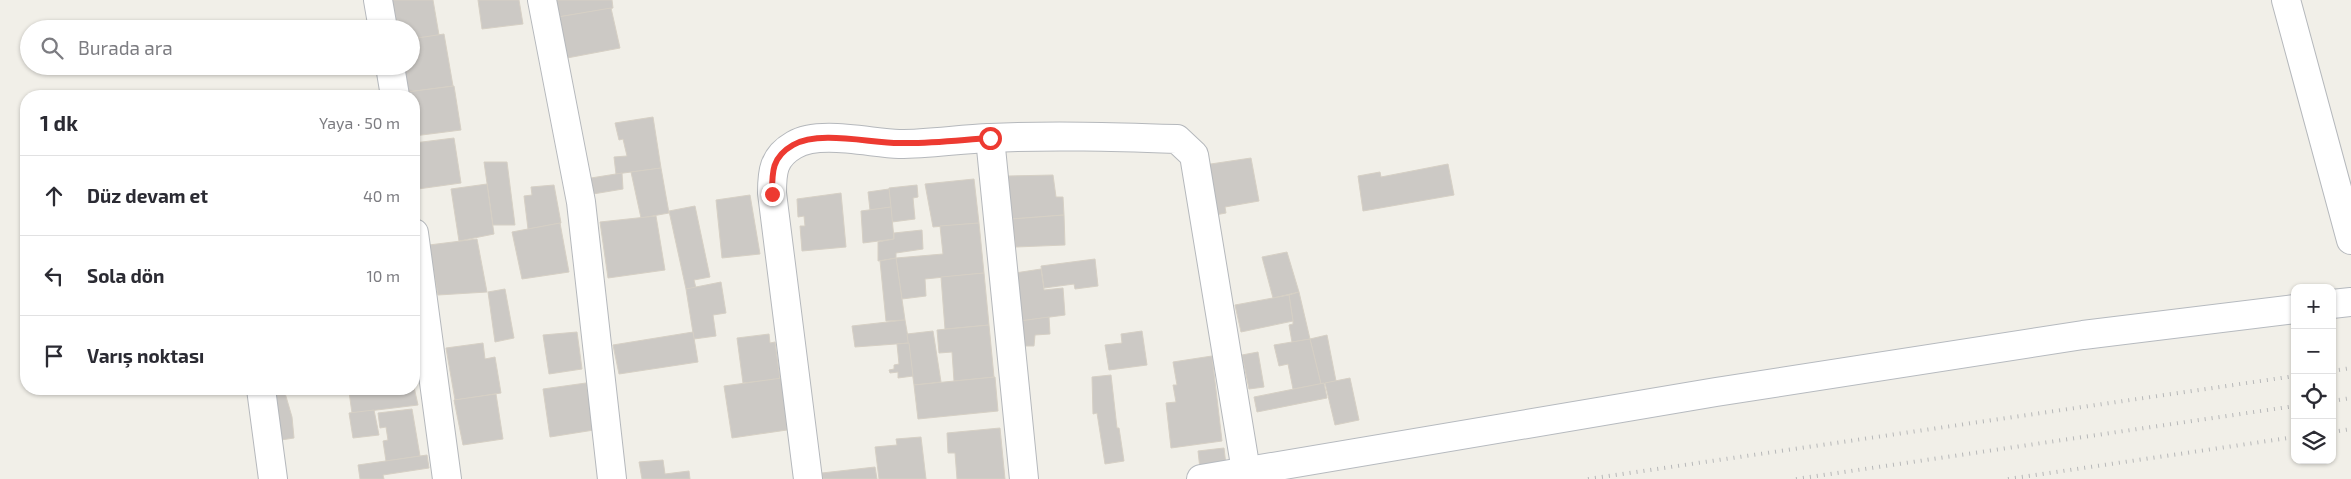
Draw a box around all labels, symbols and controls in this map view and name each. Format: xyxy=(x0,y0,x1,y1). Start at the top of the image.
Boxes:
search box xyxy=(20,20,420,75)
icon: search xyxy=(38,34,66,62)
text: Burada ara xyxy=(78,36,173,59)
text: 1 dk xyxy=(40,110,78,135)
text: Yaya · 50 m xyxy=(319,113,400,132)
route start xyxy=(979,127,1002,150)
icon: ahead xyxy=(40,182,68,210)
route end xyxy=(761,183,784,206)
text: Düz devam et xyxy=(87,184,208,207)
text: 40 m xyxy=(363,186,400,205)
icon: left xyxy=(40,262,68,290)
text: Sola dön xyxy=(87,264,164,287)
text: 10 m xyxy=(366,266,400,285)
map controls xyxy=(2291,284,2336,464)
button: + xyxy=(2291,284,2336,329)
button: − xyxy=(2291,329,2336,374)
icon: arrive xyxy=(40,342,68,370)
text: Varış noktası xyxy=(87,344,204,367)
button: locate xyxy=(2291,374,2336,419)
button: layers xyxy=(2291,419,2336,464)

